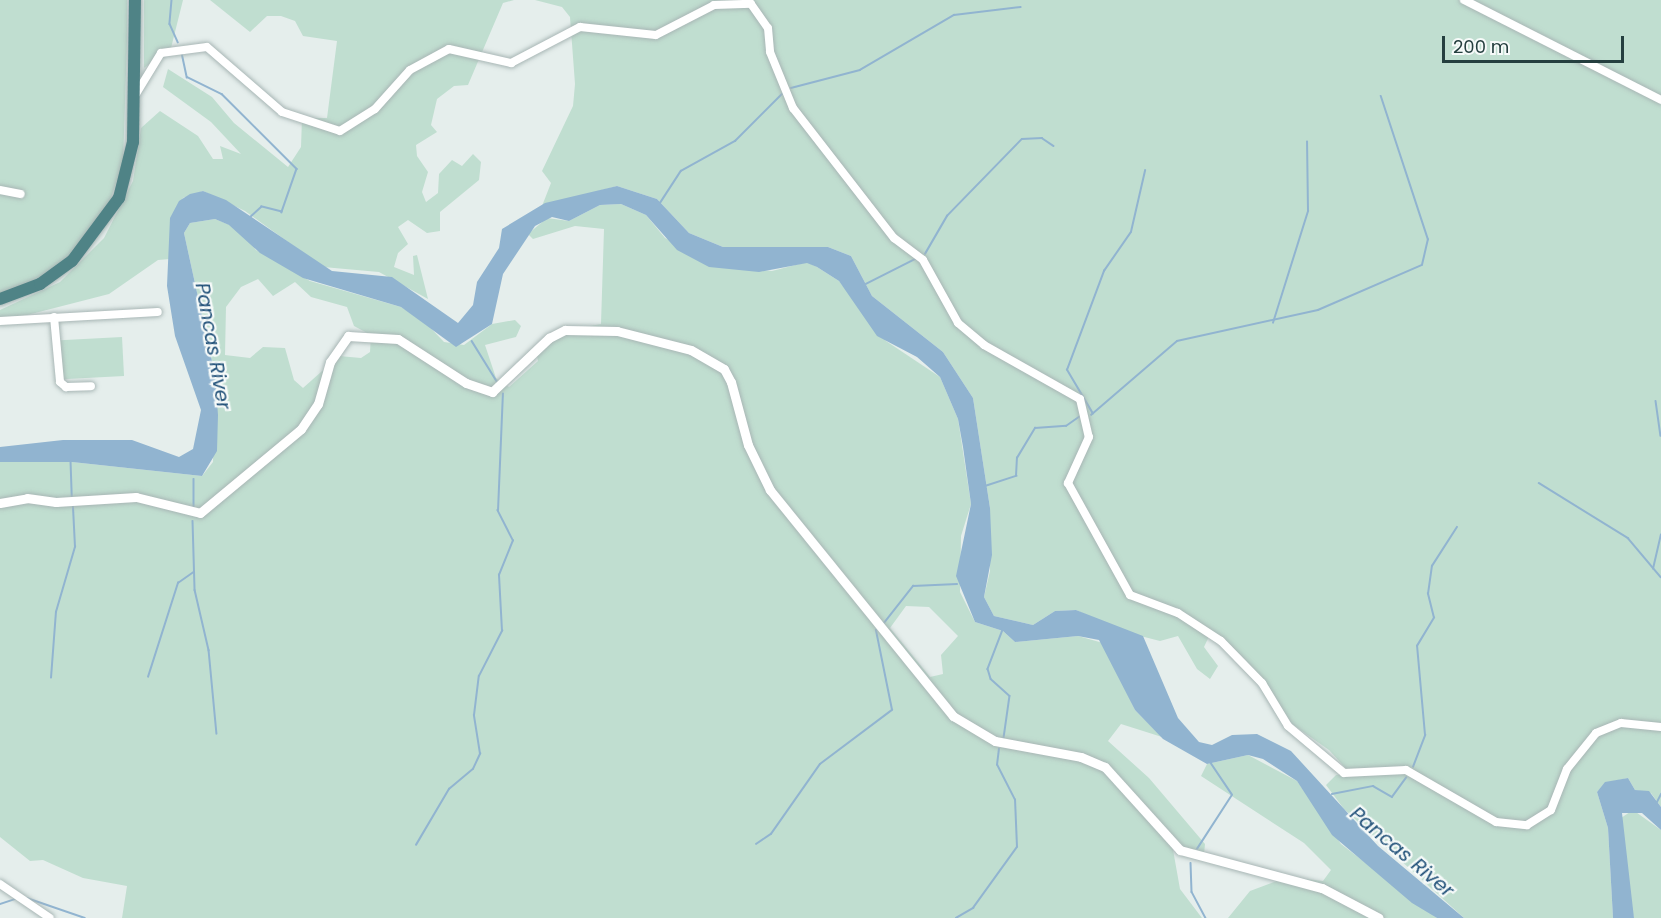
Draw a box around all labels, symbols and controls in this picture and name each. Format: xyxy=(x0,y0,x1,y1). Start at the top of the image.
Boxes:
scale bar xyxy=(1445,24,1626,62)
text: 200 m xyxy=(1453,34,1509,59)
water label: Pancas River xyxy=(190,281,236,411)
water label: Pancas River xyxy=(1345,802,1459,902)

